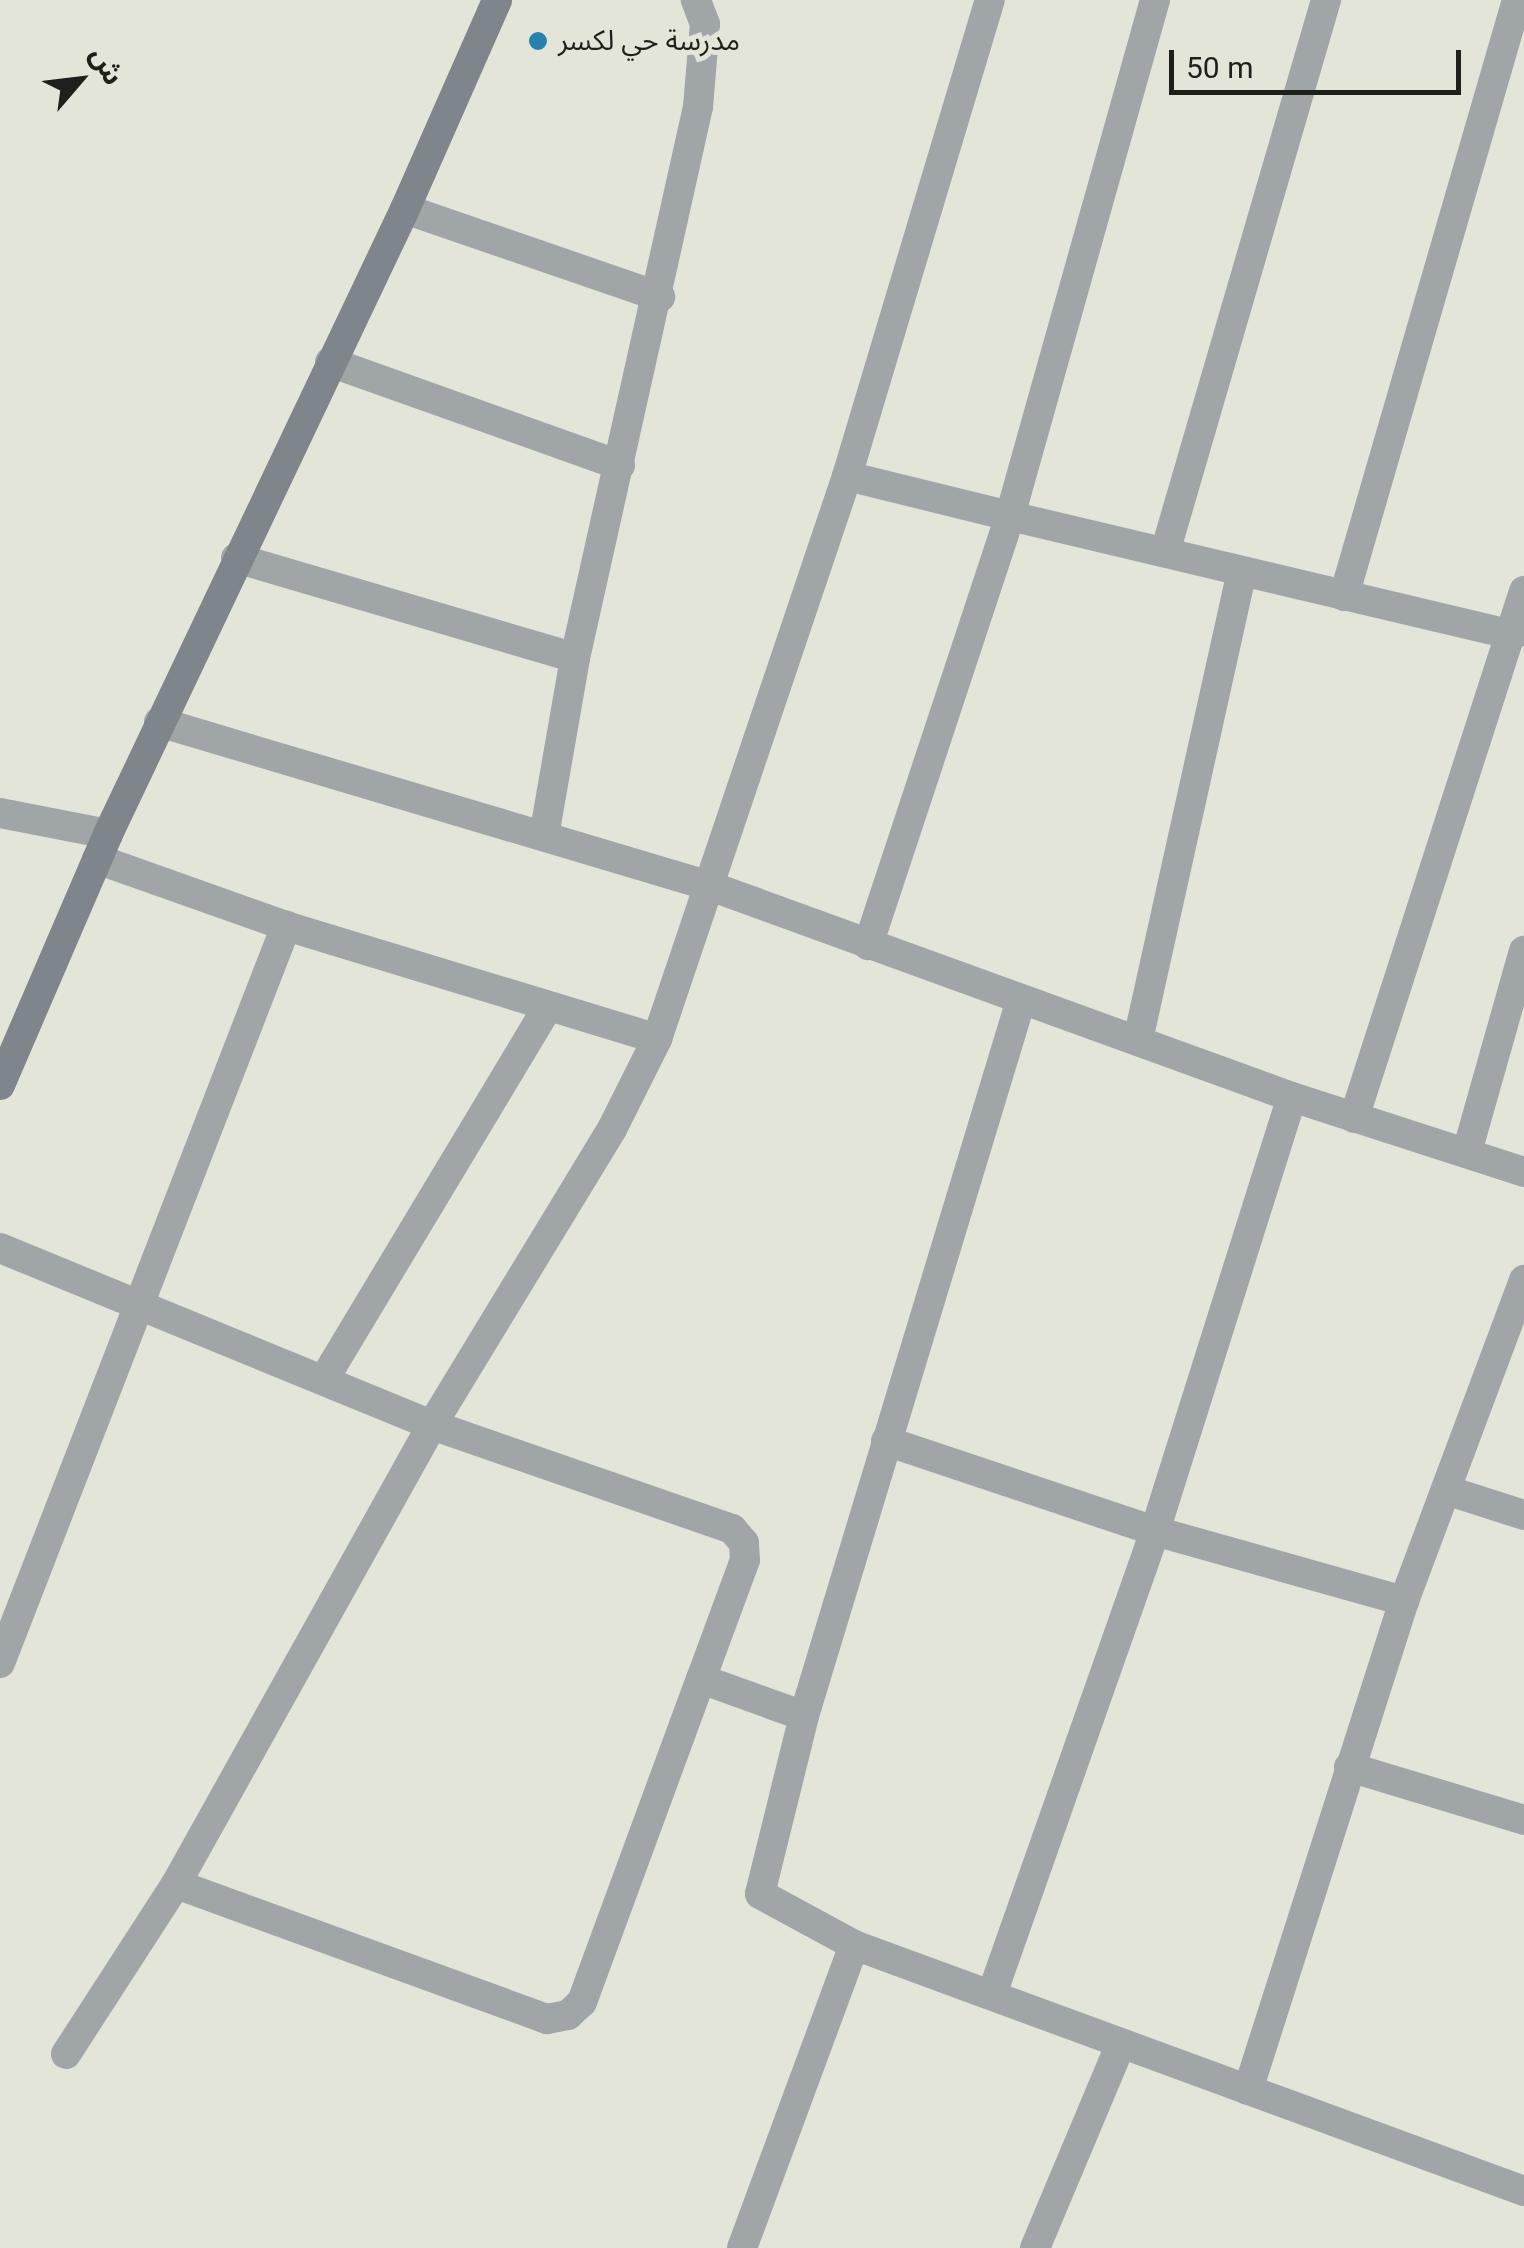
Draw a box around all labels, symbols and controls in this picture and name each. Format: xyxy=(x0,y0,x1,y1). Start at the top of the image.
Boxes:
place label: مدرسة حي لكسر xyxy=(558,24,740,58)
north arrow xyxy=(30,30,130,130)
marker: مدرسة حي لكسر xyxy=(527,30,549,52)
scale bar xyxy=(1174,30,1466,92)
text: ش xyxy=(83,41,131,90)
text: 50 m xyxy=(1186,50,1253,85)

